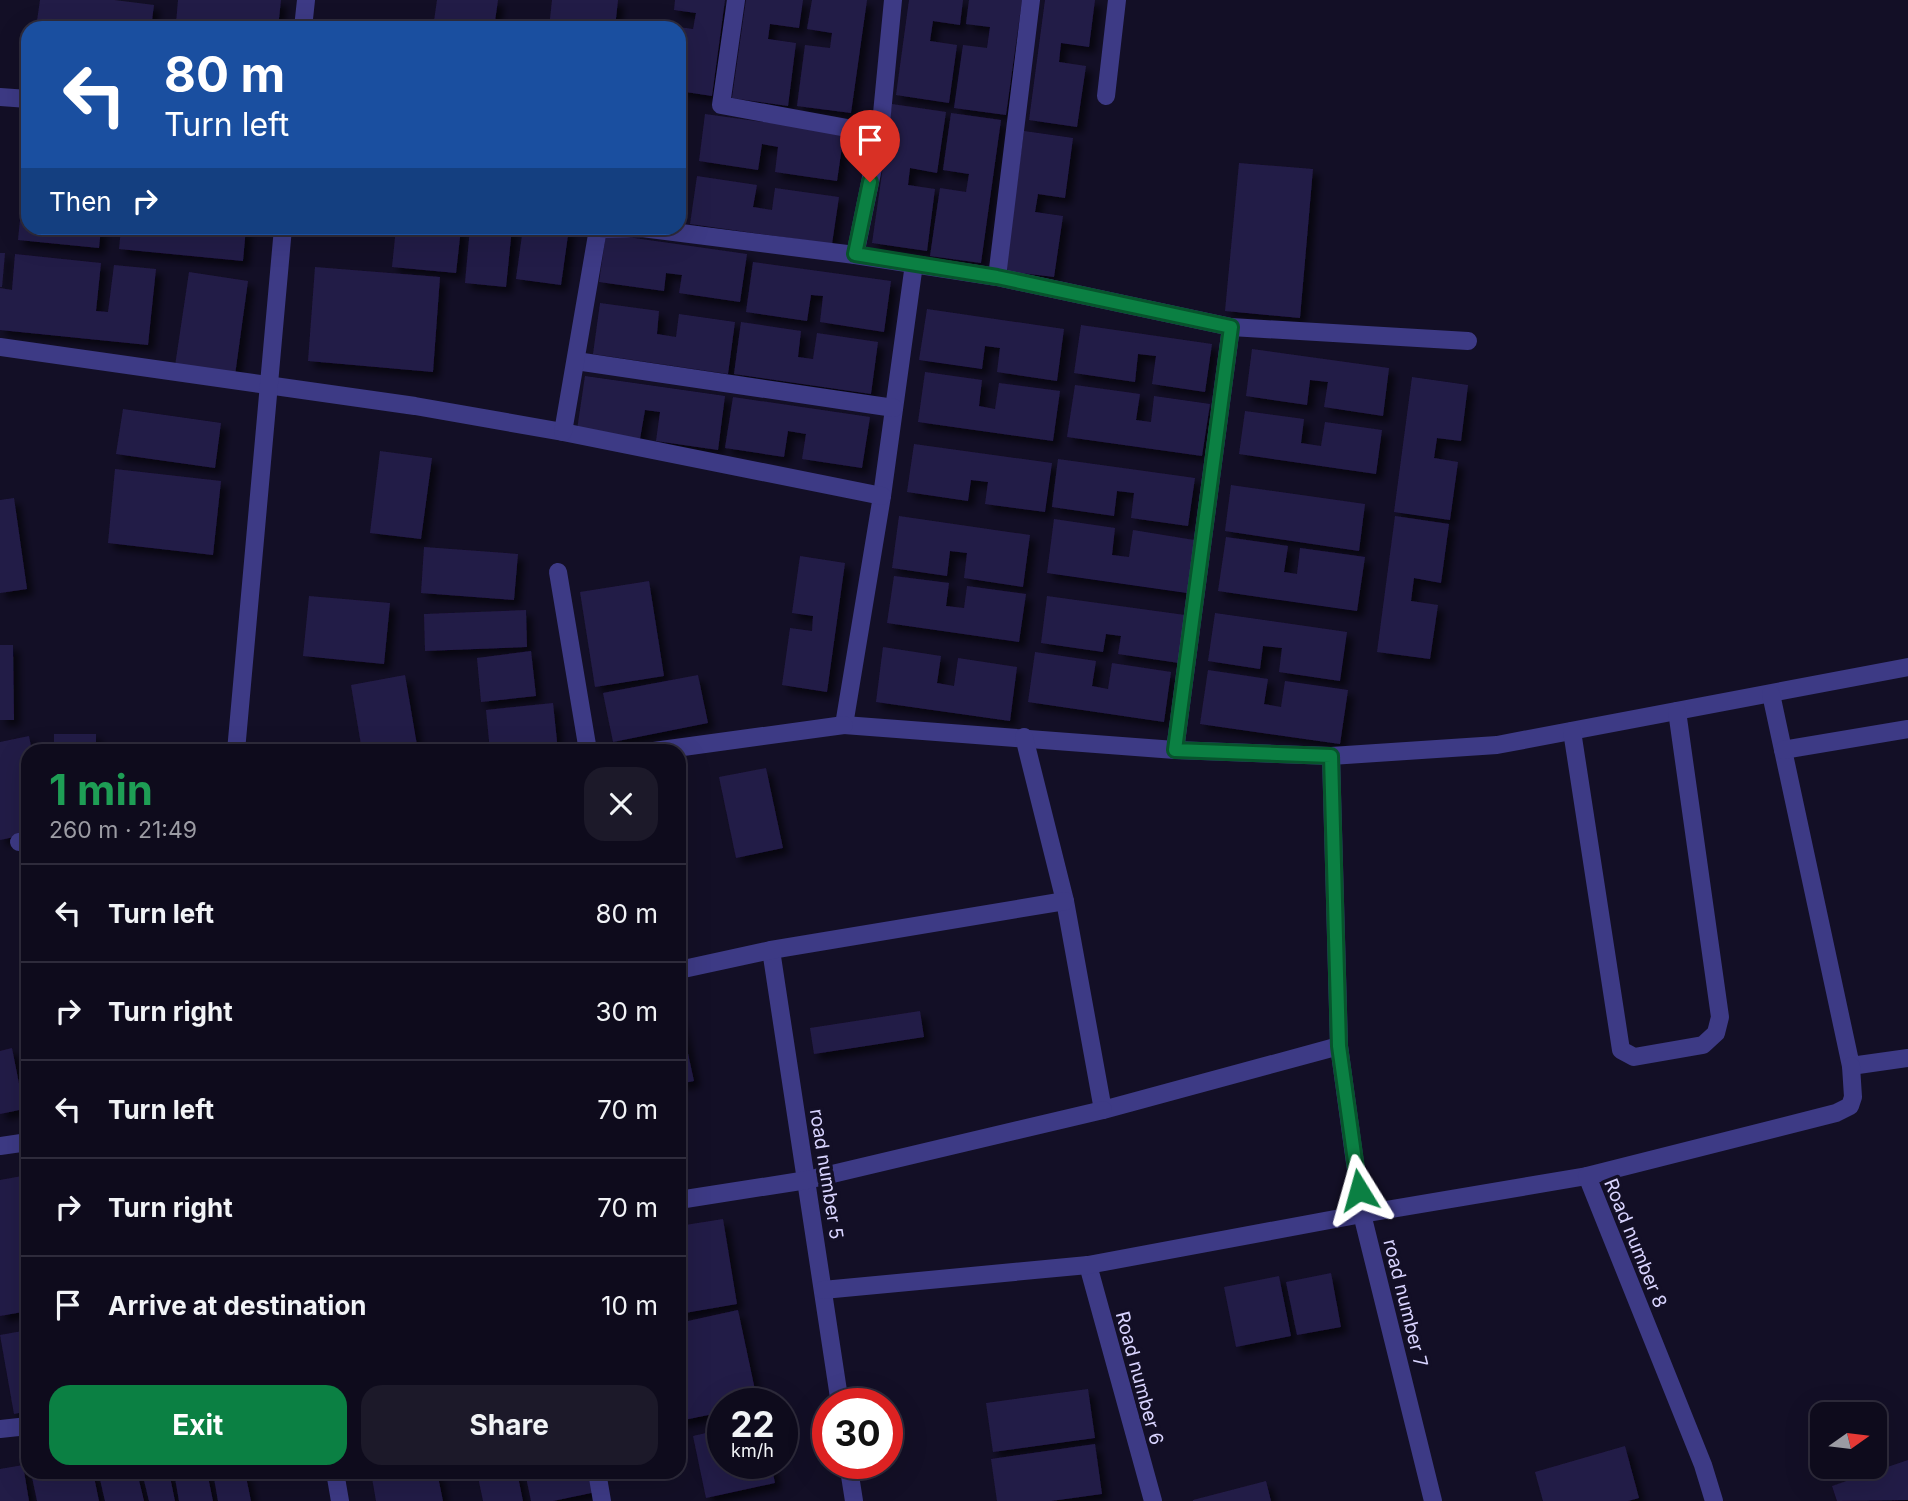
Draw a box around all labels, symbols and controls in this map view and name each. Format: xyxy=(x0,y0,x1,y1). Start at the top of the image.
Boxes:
text: 80 m xyxy=(164,45,285,104)
icon: left xyxy=(49,49,140,140)
text: Turn left xyxy=(164,105,289,144)
pin xyxy=(840,110,900,182)
icon: arrive xyxy=(851,121,889,159)
icon: right xyxy=(126,182,164,220)
text: Then xyxy=(49,186,112,217)
text: 1 min xyxy=(49,764,153,815)
button: close xyxy=(584,767,658,841)
text: 260 m · 21:49 xyxy=(49,816,197,844)
icon: left xyxy=(49,894,87,932)
text: Turn left xyxy=(108,898,214,929)
text: 80 m xyxy=(595,898,658,929)
icon: right xyxy=(49,992,87,1030)
text: Turn right xyxy=(108,996,233,1027)
text: 30 m xyxy=(595,996,658,1027)
icon: left xyxy=(49,1090,87,1128)
text: Turn left xyxy=(108,1094,214,1125)
text: 70 m xyxy=(597,1094,658,1125)
street label: road number 5 xyxy=(805,1107,848,1241)
position arrow xyxy=(1322,1153,1396,1227)
street label: Road number 8 xyxy=(1599,1175,1672,1311)
icon: right xyxy=(49,1188,87,1226)
text: Turn right xyxy=(108,1192,233,1223)
text: 70 m xyxy=(597,1192,658,1223)
street label: road number 7 xyxy=(1378,1237,1433,1370)
icon: arrive xyxy=(49,1286,87,1324)
text: Arrive at destination xyxy=(108,1290,367,1321)
text: 10 m xyxy=(601,1290,658,1321)
street label: Road number 6 xyxy=(1111,1309,1168,1447)
button: Exit xyxy=(49,1385,347,1465)
button: Share xyxy=(361,1385,658,1465)
speed limit sign: 30 xyxy=(812,1388,903,1479)
north arrow xyxy=(1810,1402,1886,1479)
map controls xyxy=(1810,1402,1887,1479)
text: 22 xyxy=(730,1403,775,1445)
text: km/h xyxy=(731,1440,774,1461)

